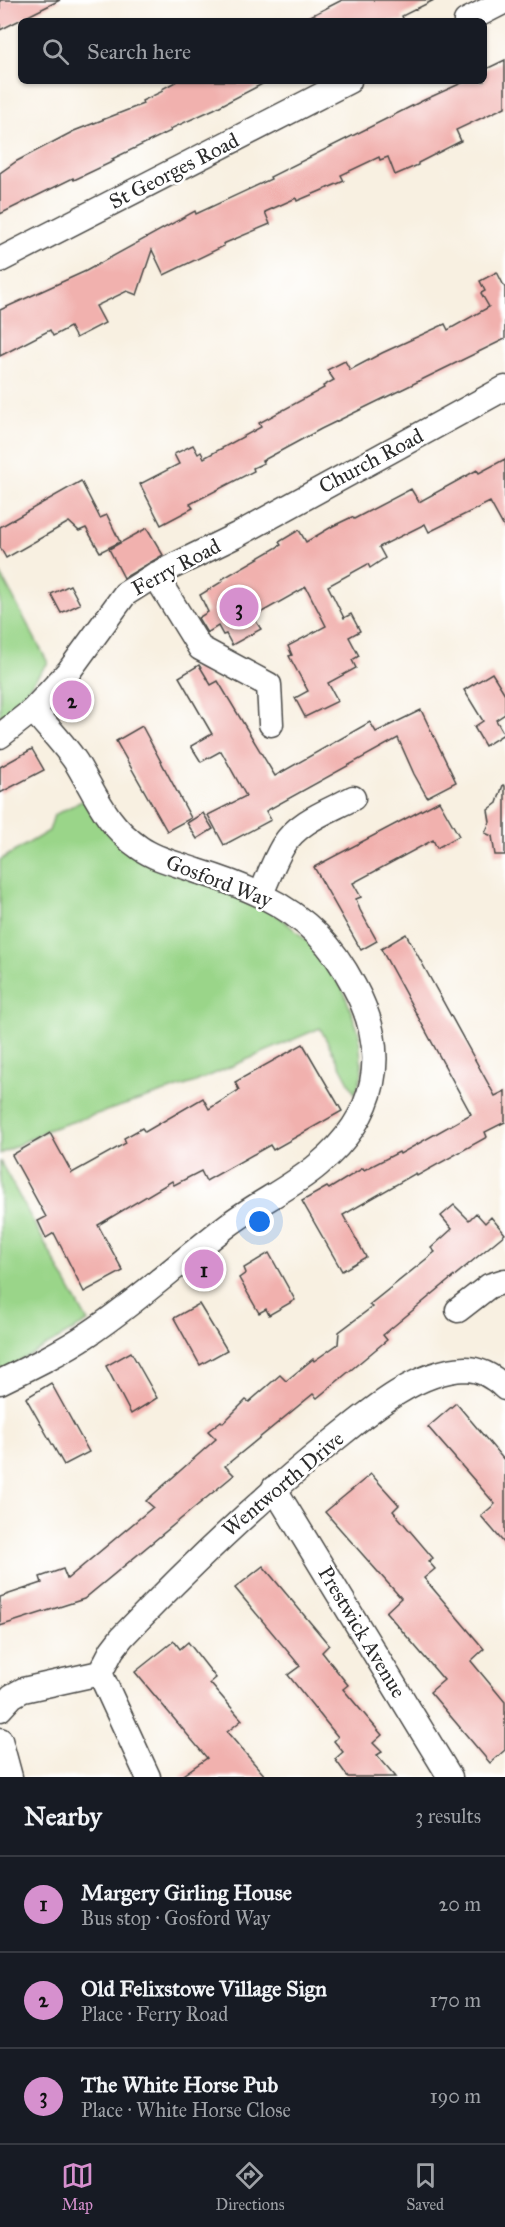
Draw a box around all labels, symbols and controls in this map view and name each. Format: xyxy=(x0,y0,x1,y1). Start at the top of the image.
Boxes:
search box xyxy=(18,18,487,84)
icon: search xyxy=(39,35,72,68)
text: Search here xyxy=(87,38,191,65)
street label: St Georges Road xyxy=(105,127,244,215)
street label: Church Road xyxy=(314,422,428,499)
street label: Ferry Road xyxy=(127,533,225,601)
pin: 3 xyxy=(220,584,258,630)
pin: 2 xyxy=(52,678,92,722)
street label: Gosford Way xyxy=(162,849,277,914)
your location xyxy=(245,1207,274,1236)
pin: 1 xyxy=(184,1246,224,1292)
street label: Wentworth Drive xyxy=(217,1425,349,1542)
street label: Prestwick Avenue xyxy=(312,1561,412,1703)
text: Nearby xyxy=(24,1800,102,1832)
text: 3 results xyxy=(415,1804,481,1828)
text: Margery Girling House xyxy=(81,1879,292,1906)
text: 1 xyxy=(40,1892,47,1916)
text: 20 m xyxy=(438,1892,481,1916)
text: Bus stop · Gosford Way xyxy=(81,1906,270,1930)
text: Old Felixstowe Village Sign xyxy=(81,1975,327,2002)
text: 2 xyxy=(39,1988,48,2012)
text: 170 m xyxy=(430,1988,481,2012)
text: Place · Ferry Road xyxy=(81,2002,228,2026)
text: The White Horse Pub xyxy=(81,2071,278,2098)
text: 3 xyxy=(40,2084,48,2108)
text: 190 m xyxy=(430,2084,481,2108)
text: Place · White Horse Close xyxy=(81,2098,291,2122)
tab: Map xyxy=(61,2159,94,2214)
tab: Directions xyxy=(216,2159,284,2214)
tab: Saved xyxy=(406,2159,444,2214)

